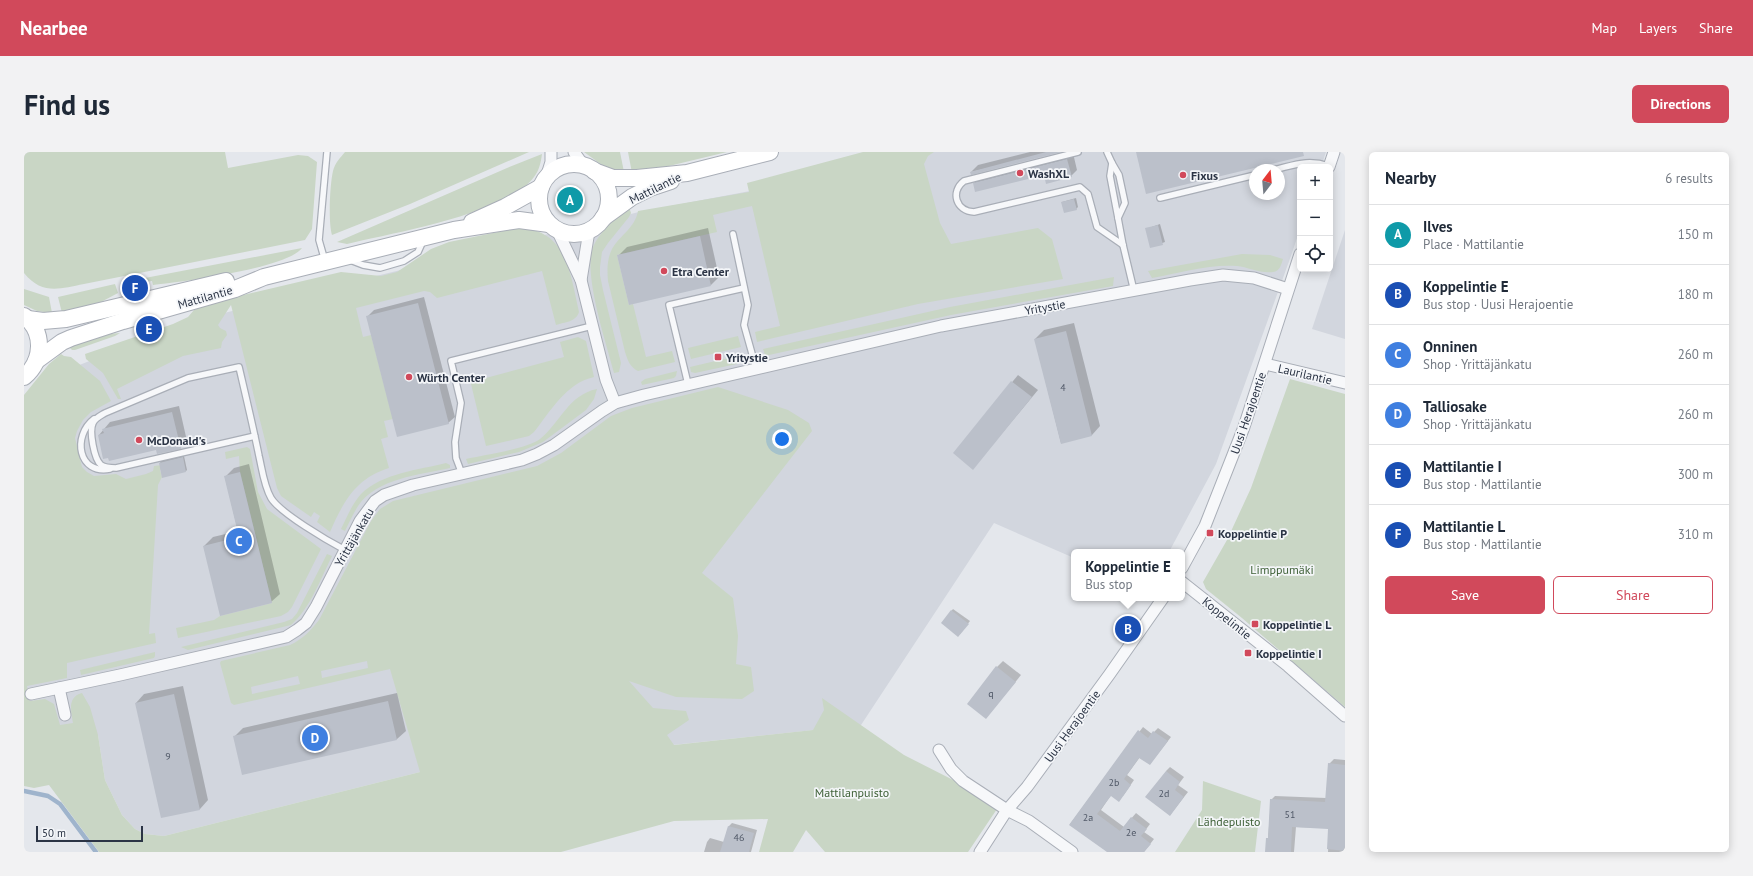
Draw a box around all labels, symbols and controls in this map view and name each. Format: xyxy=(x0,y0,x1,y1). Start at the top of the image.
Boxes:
text: Nearbee xyxy=(20,16,88,40)
text: Map xyxy=(1591,19,1617,37)
text: Layers xyxy=(1639,19,1677,37)
text: Share xyxy=(1699,19,1733,37)
button: Directions xyxy=(1632,85,1729,123)
text: Find us xyxy=(24,86,110,123)
north arrow xyxy=(1249,164,1285,200)
map controls xyxy=(1297,164,1333,272)
button: + xyxy=(1297,164,1333,200)
place label: WashXL xyxy=(1028,166,1070,181)
text: Nearby xyxy=(1385,167,1436,189)
marker: WashXL xyxy=(1015,168,1025,178)
place label: Fixus xyxy=(1191,168,1218,183)
street label: Mattilantie xyxy=(626,169,684,207)
marker: Fixus xyxy=(1178,170,1188,180)
text: 6 results xyxy=(1665,170,1713,187)
pin: A xyxy=(557,185,583,215)
button: − xyxy=(1297,200,1333,236)
text: Ilves xyxy=(1423,217,1453,236)
text: A xyxy=(1394,226,1402,243)
text: 150 m xyxy=(1678,226,1713,243)
button: locate xyxy=(1297,236,1333,272)
text: Place · Mattilantie xyxy=(1423,236,1524,253)
place label: Etra Center xyxy=(672,264,730,279)
marker: Etra Center xyxy=(659,266,669,276)
pin: F xyxy=(122,273,148,303)
text: Koppelintie E xyxy=(1423,277,1509,296)
street label: Mattilantie xyxy=(176,282,234,312)
text: B xyxy=(1394,286,1402,303)
text: 180 m xyxy=(1678,286,1713,303)
street label: Yritystie xyxy=(1023,296,1067,318)
text: Bus stop · Uusi Herajoentie xyxy=(1423,296,1573,313)
pin: E xyxy=(136,314,162,344)
text: Onninen xyxy=(1423,337,1477,356)
text: C xyxy=(1394,346,1402,363)
text: 260 m xyxy=(1678,346,1713,363)
place label: Yritystie xyxy=(725,350,768,365)
marker: Yritystie xyxy=(713,352,723,362)
text: Shop · Yrittäjänkatu xyxy=(1423,356,1532,373)
street label: Laurilantie xyxy=(1276,360,1334,388)
place label: Würth Center xyxy=(417,370,486,385)
street label: Uusi Herajoentie xyxy=(1227,370,1269,456)
marker: Würth Center xyxy=(404,372,414,382)
house number: 4 xyxy=(1060,381,1066,394)
text: Talliosake xyxy=(1423,397,1487,416)
text: D xyxy=(1394,406,1402,423)
text: 260 m xyxy=(1678,406,1713,423)
text: Shop · Yrittäjänkatu xyxy=(1423,416,1532,433)
your location xyxy=(772,429,792,449)
place label: McDonald's xyxy=(147,433,206,448)
marker: McDonald's xyxy=(134,435,144,445)
text: Mattilantie I xyxy=(1423,457,1502,476)
text: E xyxy=(1395,466,1401,483)
text: 300 m xyxy=(1678,466,1713,483)
text: Bus stop · Mattilantie xyxy=(1423,476,1542,493)
street label: Yrittäjänkatu xyxy=(331,505,377,569)
text: Mattilantie L xyxy=(1423,517,1505,536)
pin: C xyxy=(226,526,252,556)
place label: Koppelintie P xyxy=(1218,526,1287,541)
text: F xyxy=(1395,526,1401,543)
text: 310 m xyxy=(1678,526,1713,543)
marker: Koppelintie P xyxy=(1205,528,1215,538)
text: Bus stop · Mattilantie xyxy=(1423,536,1542,553)
popup xyxy=(1071,549,1185,601)
text: Koppelintie E xyxy=(1085,557,1171,576)
park label: Limppumäki xyxy=(1250,562,1314,577)
text: Bus stop xyxy=(1085,576,1132,593)
button: Save xyxy=(1385,576,1545,614)
button: Share xyxy=(1553,576,1713,614)
street label: Koppelintie xyxy=(1199,594,1255,642)
pin: B xyxy=(1115,614,1141,644)
place label: Koppelintie L xyxy=(1263,617,1332,632)
marker: Koppelintie L xyxy=(1250,619,1260,629)
place label: Koppelintie I xyxy=(1256,646,1322,661)
marker: Koppelintie I xyxy=(1243,648,1253,658)
house number: q xyxy=(988,687,994,700)
street label: Uusi Herajoentie xyxy=(1041,687,1103,765)
pin: D xyxy=(302,723,328,753)
house number: 9 xyxy=(165,750,171,763)
house number: 2b xyxy=(1109,776,1119,789)
park label: Mattilanpuisto xyxy=(815,785,889,800)
house number: 2d xyxy=(1159,787,1169,800)
house number: 51 xyxy=(1285,808,1295,821)
house number: 2a xyxy=(1083,811,1093,824)
park label: Lähdepuisto xyxy=(1198,814,1260,829)
scale bar xyxy=(36,824,143,843)
text: 50 m xyxy=(42,826,66,840)
house number: 2e xyxy=(1126,826,1136,839)
house number: 46 xyxy=(734,831,744,844)

